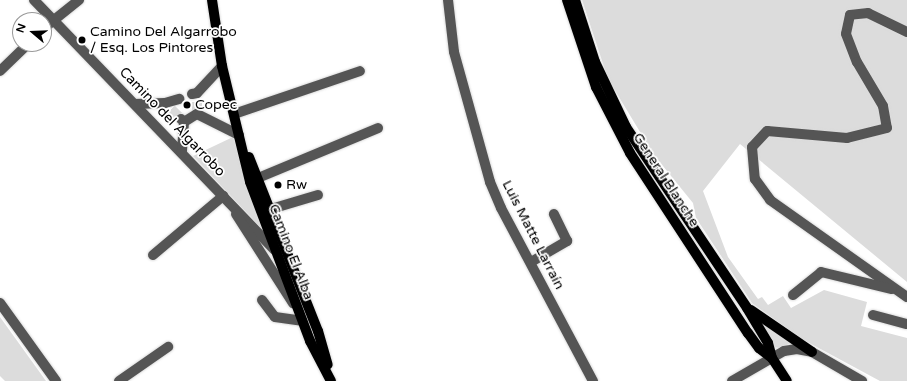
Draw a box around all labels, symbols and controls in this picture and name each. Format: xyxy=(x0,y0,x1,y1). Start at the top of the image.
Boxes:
north arrow xyxy=(12,12,52,52)
text: N xyxy=(14,22,29,35)
place label: Camino Del Algarrobo / Esq. Los Pintores xyxy=(90,24,237,56)
marker: Camino Del Algarrobo / Esq. Los Pintores xyxy=(77,35,87,45)
street label: Camino del Algarrobo xyxy=(115,64,229,180)
place label: Copec xyxy=(195,97,237,113)
marker: Copec xyxy=(182,100,192,110)
street label: General Blanche xyxy=(629,130,703,230)
place label: Rw xyxy=(286,177,307,193)
street label: Luis Matte Larraín xyxy=(498,178,568,292)
marker: Rw xyxy=(273,180,283,190)
street label: Camino El Alba xyxy=(265,202,317,302)

